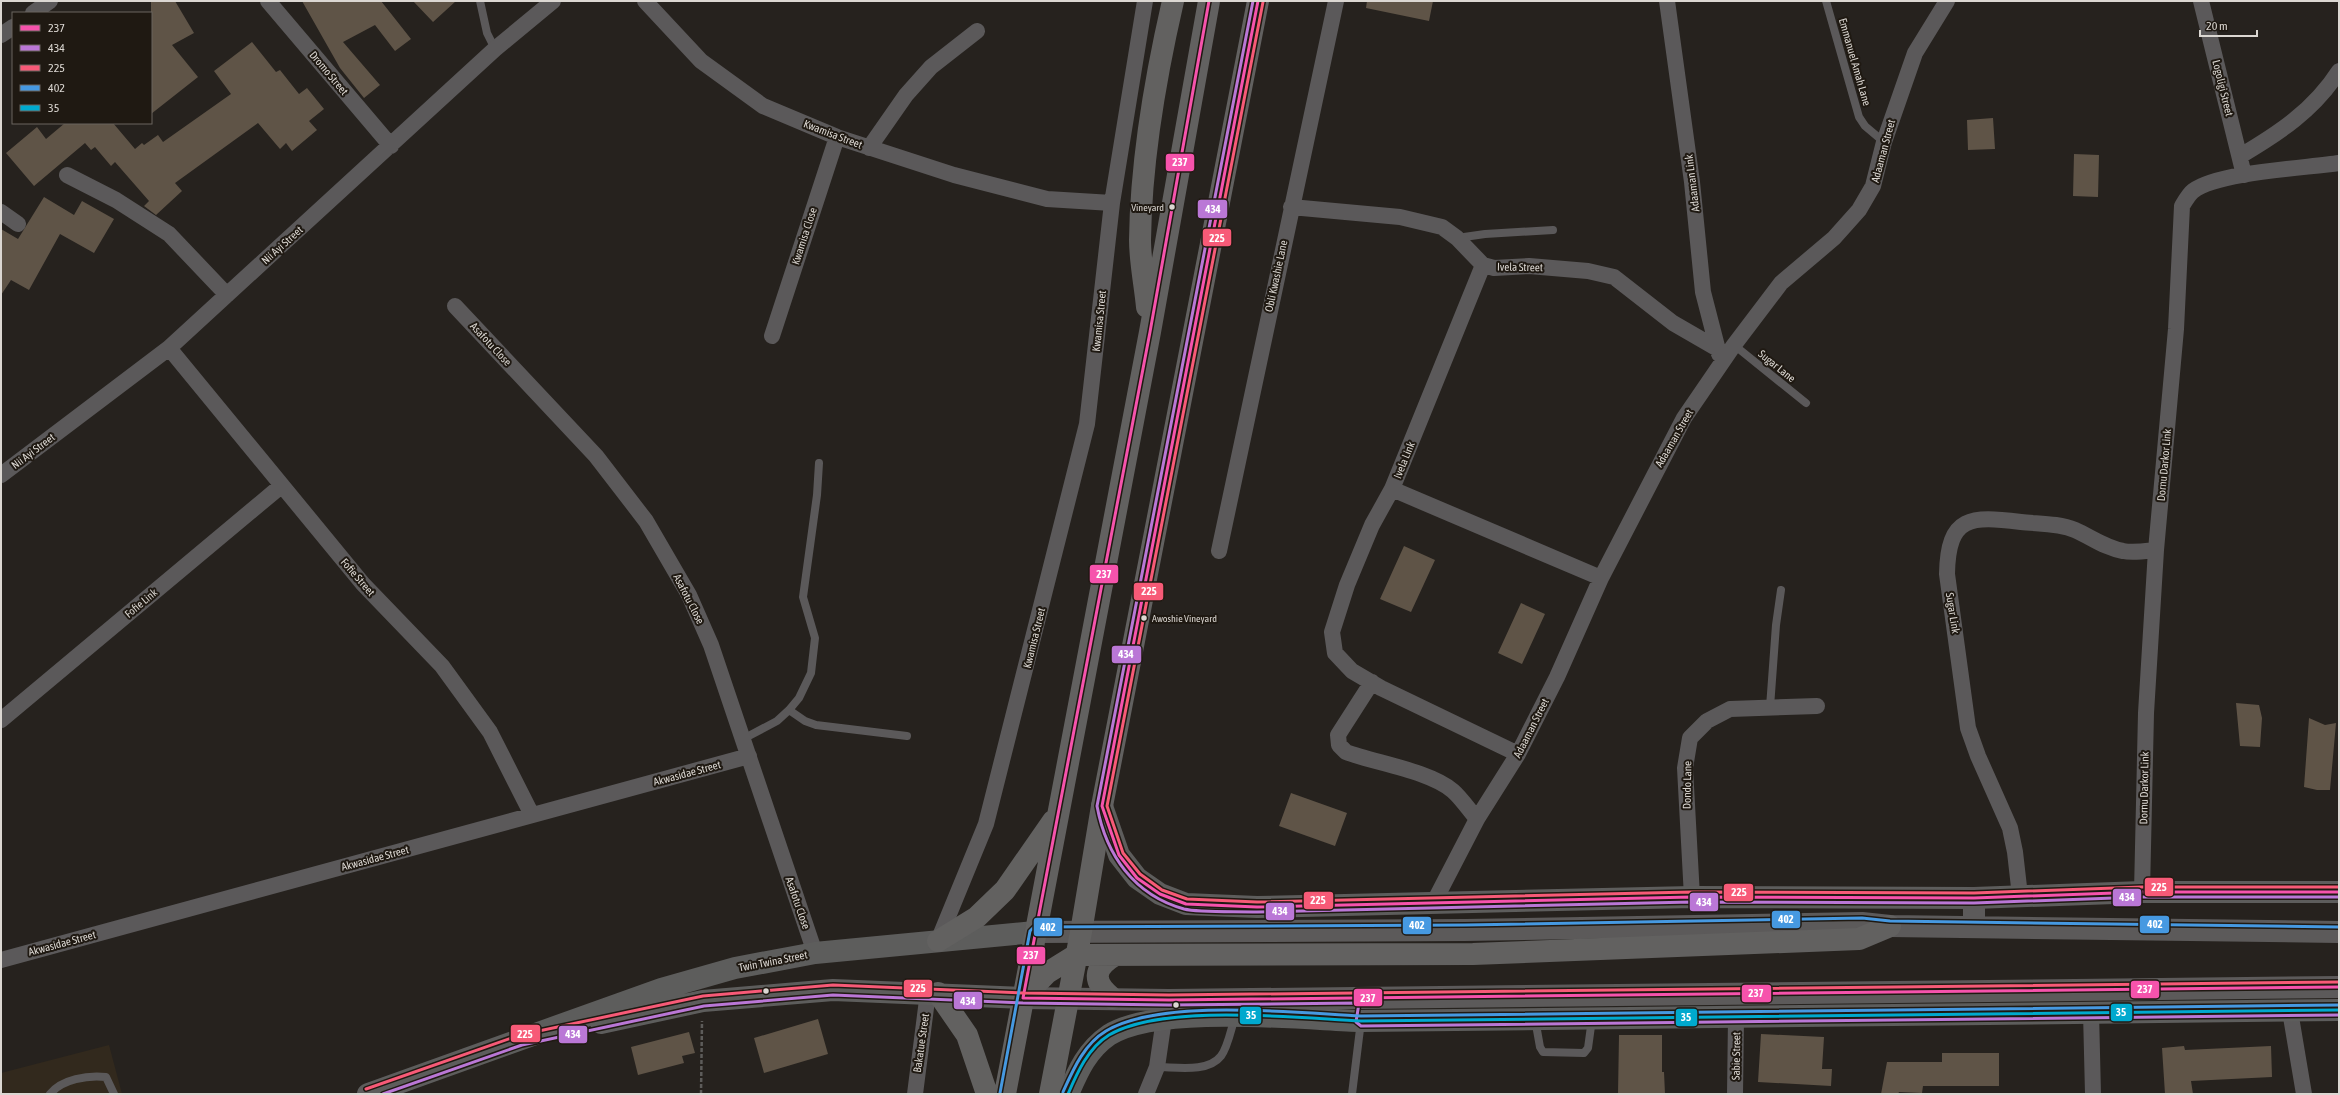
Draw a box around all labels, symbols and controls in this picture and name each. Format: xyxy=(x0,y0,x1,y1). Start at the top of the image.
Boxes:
legend xyxy=(12,12,152,124)
scale bar xyxy=(2200,12,2257,38)
street label: Emmanuel Amah Lane xyxy=(1837,17,1873,107)
text: 20 m xyxy=(2206,19,2228,33)
text: 237 xyxy=(48,21,65,35)
text: 434 xyxy=(48,41,65,55)
street label: Dromo Street xyxy=(307,49,351,97)
street label: Logoligi Street xyxy=(2210,59,2236,117)
text: 225 xyxy=(48,61,65,75)
text: 402 xyxy=(48,81,65,95)
text: 35 xyxy=(48,101,59,115)
street label: Kwamisa Street xyxy=(802,117,864,151)
street label: Adaaman Street xyxy=(1869,118,1897,184)
line badge: 237 xyxy=(1165,153,1195,172)
street label: Adaaman Link xyxy=(1683,153,1701,212)
text: 237 xyxy=(1172,156,1188,168)
line badge: 434 xyxy=(1197,199,1228,219)
place label: Vineyard xyxy=(1131,202,1164,213)
marker: Vineyard xyxy=(1167,202,1177,212)
text: 434 xyxy=(1204,203,1221,215)
street label: Kwamisa Close xyxy=(789,206,819,266)
street label: Nii Ayi Street xyxy=(259,223,305,267)
line badge: 225 xyxy=(1202,228,1232,247)
text: 225 xyxy=(1209,232,1225,244)
street label: Obli Kwashie Lane xyxy=(1263,239,1289,313)
street label: Ivela Street xyxy=(1497,261,1543,273)
street label: Kwamisa Street xyxy=(1090,290,1108,352)
street label: Asafotu Close xyxy=(468,320,514,368)
street label: Sugar Lane xyxy=(1756,347,1798,385)
street label: Adaaman Street xyxy=(1653,407,1695,469)
street label: Dornu Darkor Link xyxy=(2155,428,2173,502)
street label: Nii Ayi Street xyxy=(9,431,57,471)
street label: Ivela Link xyxy=(1391,440,1417,480)
street label: Fofie Street xyxy=(339,556,377,598)
line badge: 237 xyxy=(1089,564,1119,584)
text: 237 xyxy=(1096,568,1112,580)
street label: Asafotu Close xyxy=(671,572,707,626)
line badge: 225 xyxy=(1133,582,1164,601)
text: 225 xyxy=(1141,585,1157,597)
street label: Fofie Link xyxy=(122,586,160,620)
street label: Sugar Link xyxy=(1944,592,1962,634)
street label: Kwamisa Street xyxy=(1021,607,1047,669)
marker: Awoshie Vineyard xyxy=(1139,613,1149,623)
place label: Awoshie Vineyard xyxy=(1152,613,1217,624)
line badge: 434 xyxy=(1111,645,1142,664)
text: 434 xyxy=(1117,648,1134,660)
street label: Adaaman Street xyxy=(1511,696,1551,760)
street label: Dornu Darkor Link xyxy=(2137,751,2151,824)
street label: Akwasidae Street xyxy=(652,758,722,788)
street label: Dondo Lane xyxy=(1681,761,1693,809)
street label: Akwasidae Street xyxy=(340,843,410,873)
street label: Asafotu Close xyxy=(783,875,813,931)
line badge: 225 xyxy=(2144,877,2174,897)
text: 225 xyxy=(2151,881,2167,893)
line badge: 225 xyxy=(1723,883,1754,902)
text: 225 xyxy=(1731,886,1747,898)
line badge: 434 xyxy=(2112,888,2142,907)
line badge: 225 xyxy=(1303,891,1334,910)
text: 434 xyxy=(2118,891,2135,903)
line badge: 434 xyxy=(1689,892,1719,912)
text: 225 xyxy=(1310,894,1326,906)
text: 434 xyxy=(1695,896,1712,908)
line badge: 434 xyxy=(1265,902,1295,921)
text: 434 xyxy=(1271,905,1288,917)
line badge: 402 xyxy=(1771,910,1801,929)
text: 402 xyxy=(1777,913,1794,925)
line badge: 402 xyxy=(2139,915,2170,934)
line badge: 402 xyxy=(1402,916,1432,935)
line badge: 402 xyxy=(1033,917,1063,937)
text: 402 xyxy=(2146,918,2163,930)
text: 402 xyxy=(1408,919,1425,931)
text: 402 xyxy=(1039,921,1056,933)
street label: Akwasidae Street xyxy=(27,928,97,958)
line badge: 237 xyxy=(1016,946,1046,965)
street label: Twin Twina Street xyxy=(738,948,808,974)
text: 237 xyxy=(1023,949,1039,961)
line badge: 225 xyxy=(903,979,933,998)
line badge: 237 xyxy=(2130,980,2160,999)
text: 225 xyxy=(910,982,926,994)
text: 237 xyxy=(2137,983,2153,995)
line badge: 237 xyxy=(1741,984,1772,1003)
unlabelled marker xyxy=(761,986,771,996)
text: 237 xyxy=(1748,987,1764,999)
line badge: 237 xyxy=(1353,988,1383,1007)
line badge: 434 xyxy=(953,991,983,1010)
text: 237 xyxy=(1360,992,1376,1004)
text: 434 xyxy=(959,995,976,1007)
unlabelled marker xyxy=(1171,1000,1181,1010)
line badge: 35 xyxy=(2110,1003,2133,1022)
line badge: 35 xyxy=(1239,1006,1262,1025)
text: 35 xyxy=(2116,1006,2126,1018)
line badge: 35 xyxy=(1675,1008,1698,1027)
text: 35 xyxy=(1246,1009,1256,1021)
text: 35 xyxy=(1681,1011,1691,1023)
street label: Bakatue Street xyxy=(911,1013,931,1073)
line badge: 225 xyxy=(510,1024,541,1043)
line badge: 434 xyxy=(558,1025,588,1044)
text: 225 xyxy=(517,1028,533,1040)
text: 434 xyxy=(564,1028,581,1040)
street label: Sabie Street xyxy=(1730,1032,1742,1080)

